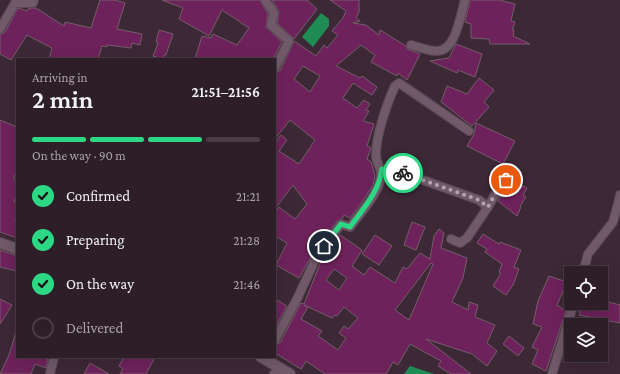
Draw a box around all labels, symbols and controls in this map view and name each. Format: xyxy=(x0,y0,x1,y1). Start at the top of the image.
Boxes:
text: Arriving in xyxy=(32,70,88,85)
text: 21:51–21:56 xyxy=(192,84,260,100)
text: 2 min xyxy=(32,85,93,114)
text: On the way · 90 m xyxy=(32,148,126,163)
courier xyxy=(383,153,423,193)
icon: bike xyxy=(392,162,414,184)
pin xyxy=(489,163,523,197)
icon: bag xyxy=(495,169,517,191)
icon: check xyxy=(32,185,54,207)
text: Confirmed xyxy=(66,188,130,204)
text: 21:21 xyxy=(236,189,260,204)
icon: check xyxy=(32,229,54,251)
pin xyxy=(307,229,341,263)
text: Preparing xyxy=(66,232,125,248)
text: 21:28 xyxy=(233,233,260,248)
icon: home xyxy=(313,235,335,257)
map controls xyxy=(564,266,608,362)
button: locate xyxy=(564,266,608,310)
icon: check xyxy=(32,273,54,295)
text: On the way xyxy=(66,276,134,292)
text: 21:46 xyxy=(233,277,260,292)
button: layers xyxy=(564,318,608,362)
text: Delivered xyxy=(66,320,123,336)

